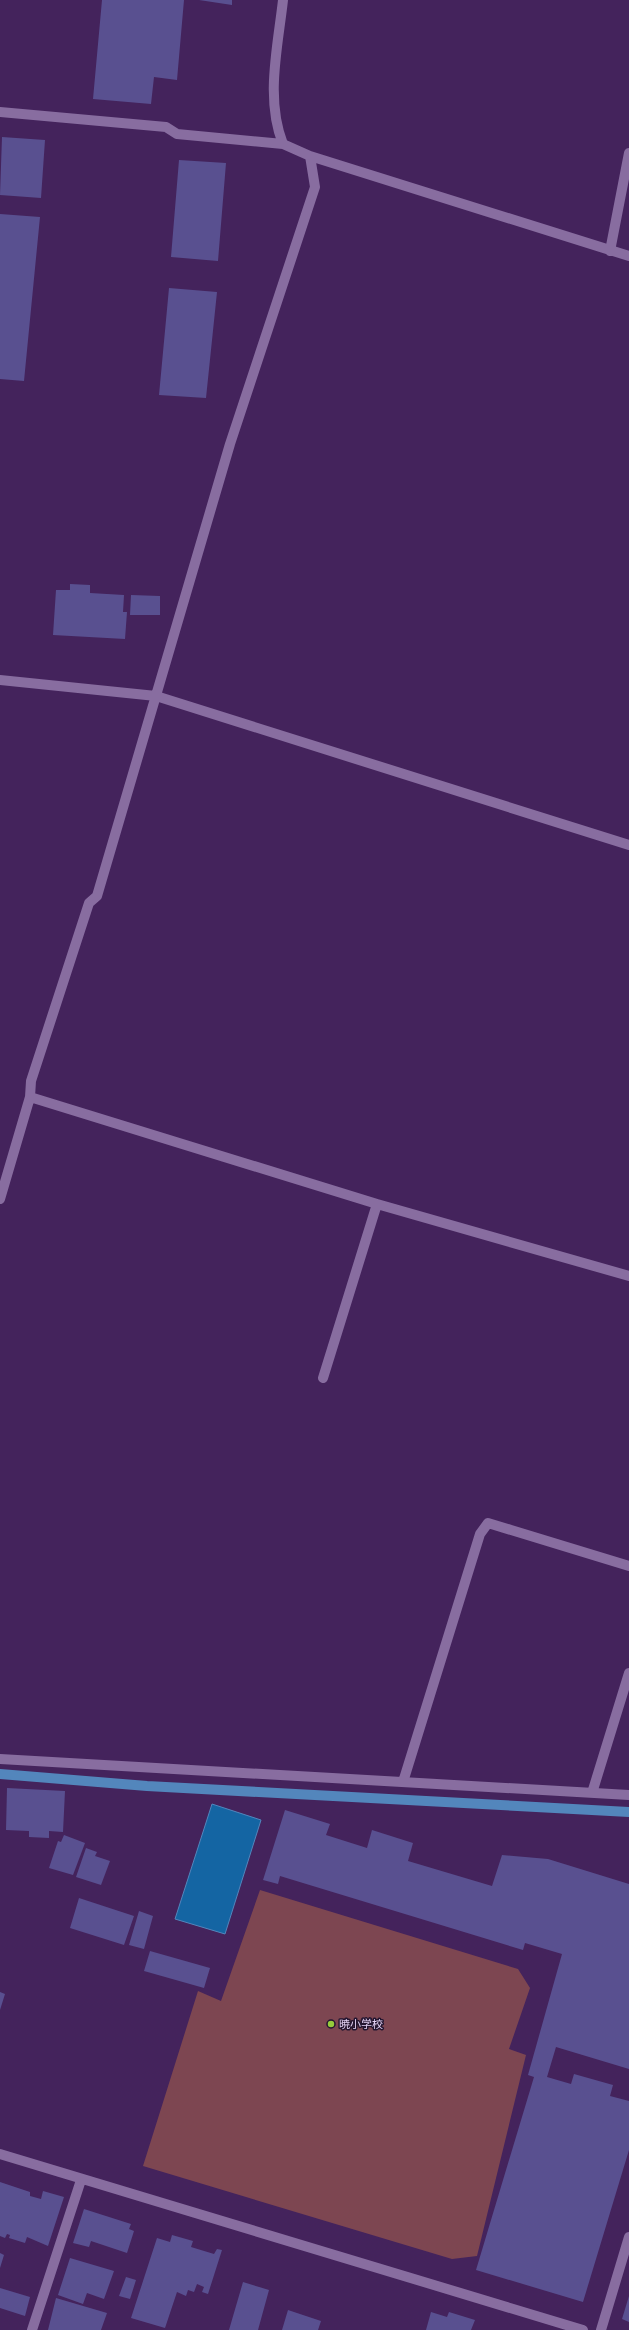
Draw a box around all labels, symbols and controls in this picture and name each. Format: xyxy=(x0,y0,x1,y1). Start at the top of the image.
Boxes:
place label: 暁小学校 xyxy=(339,2017,383,2031)
marker: 暁小学校 xyxy=(326,2019,336,2029)

